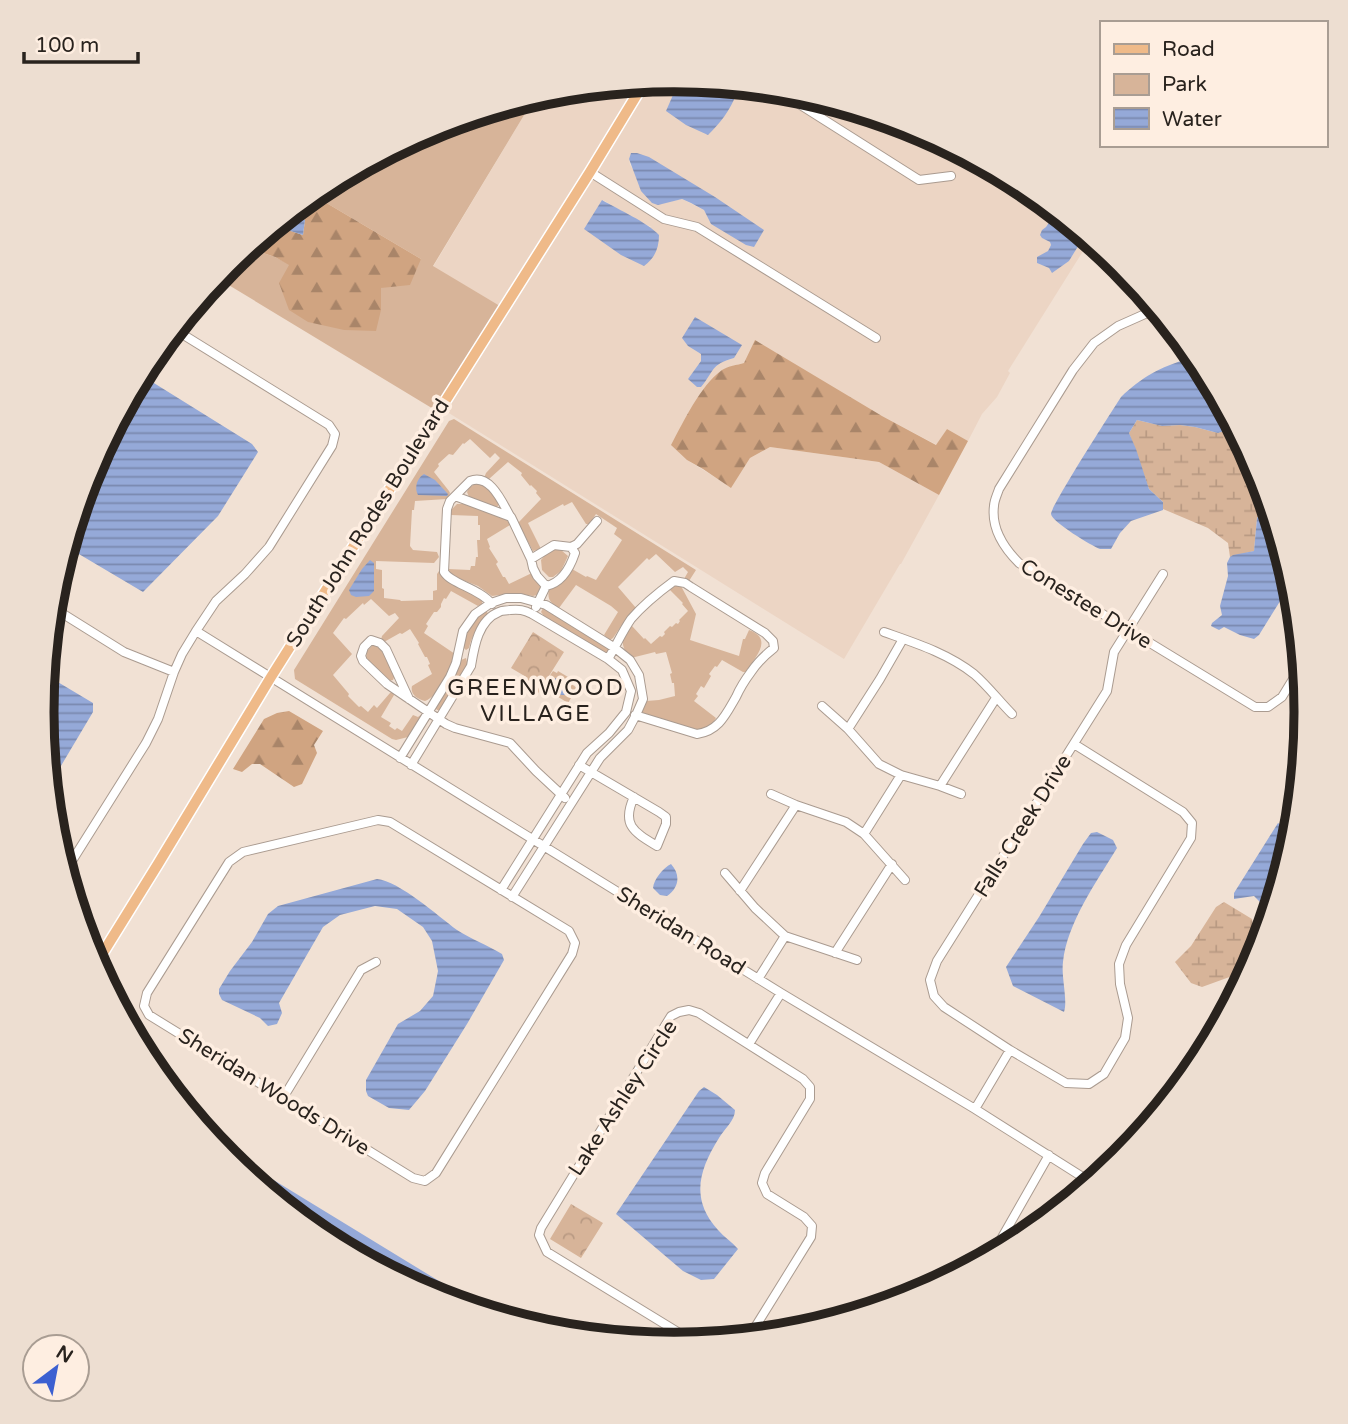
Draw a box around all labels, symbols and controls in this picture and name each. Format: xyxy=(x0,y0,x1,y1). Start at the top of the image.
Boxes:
scale bar xyxy=(24,21,138,65)
legend xyxy=(1100,21,1327,147)
text: 100 m xyxy=(35,33,99,58)
text: Road xyxy=(1162,37,1215,62)
text: Park xyxy=(1162,72,1207,97)
text: Water xyxy=(1162,107,1222,132)
street label: South John Rodes Boulevard xyxy=(281,394,455,652)
street label: Conestee Drive xyxy=(1016,554,1157,655)
district label: GREENWOOD VILLAGE xyxy=(447,674,625,728)
street label: Falls Creek Drive xyxy=(969,750,1077,902)
street label: Sheridan Road xyxy=(612,882,750,980)
street label: Lake Ashley Circle xyxy=(563,1015,683,1181)
street label: Sheridan Woods Drive xyxy=(174,1023,374,1161)
north arrow xyxy=(21,1333,91,1403)
text: N xyxy=(52,1341,77,1368)

